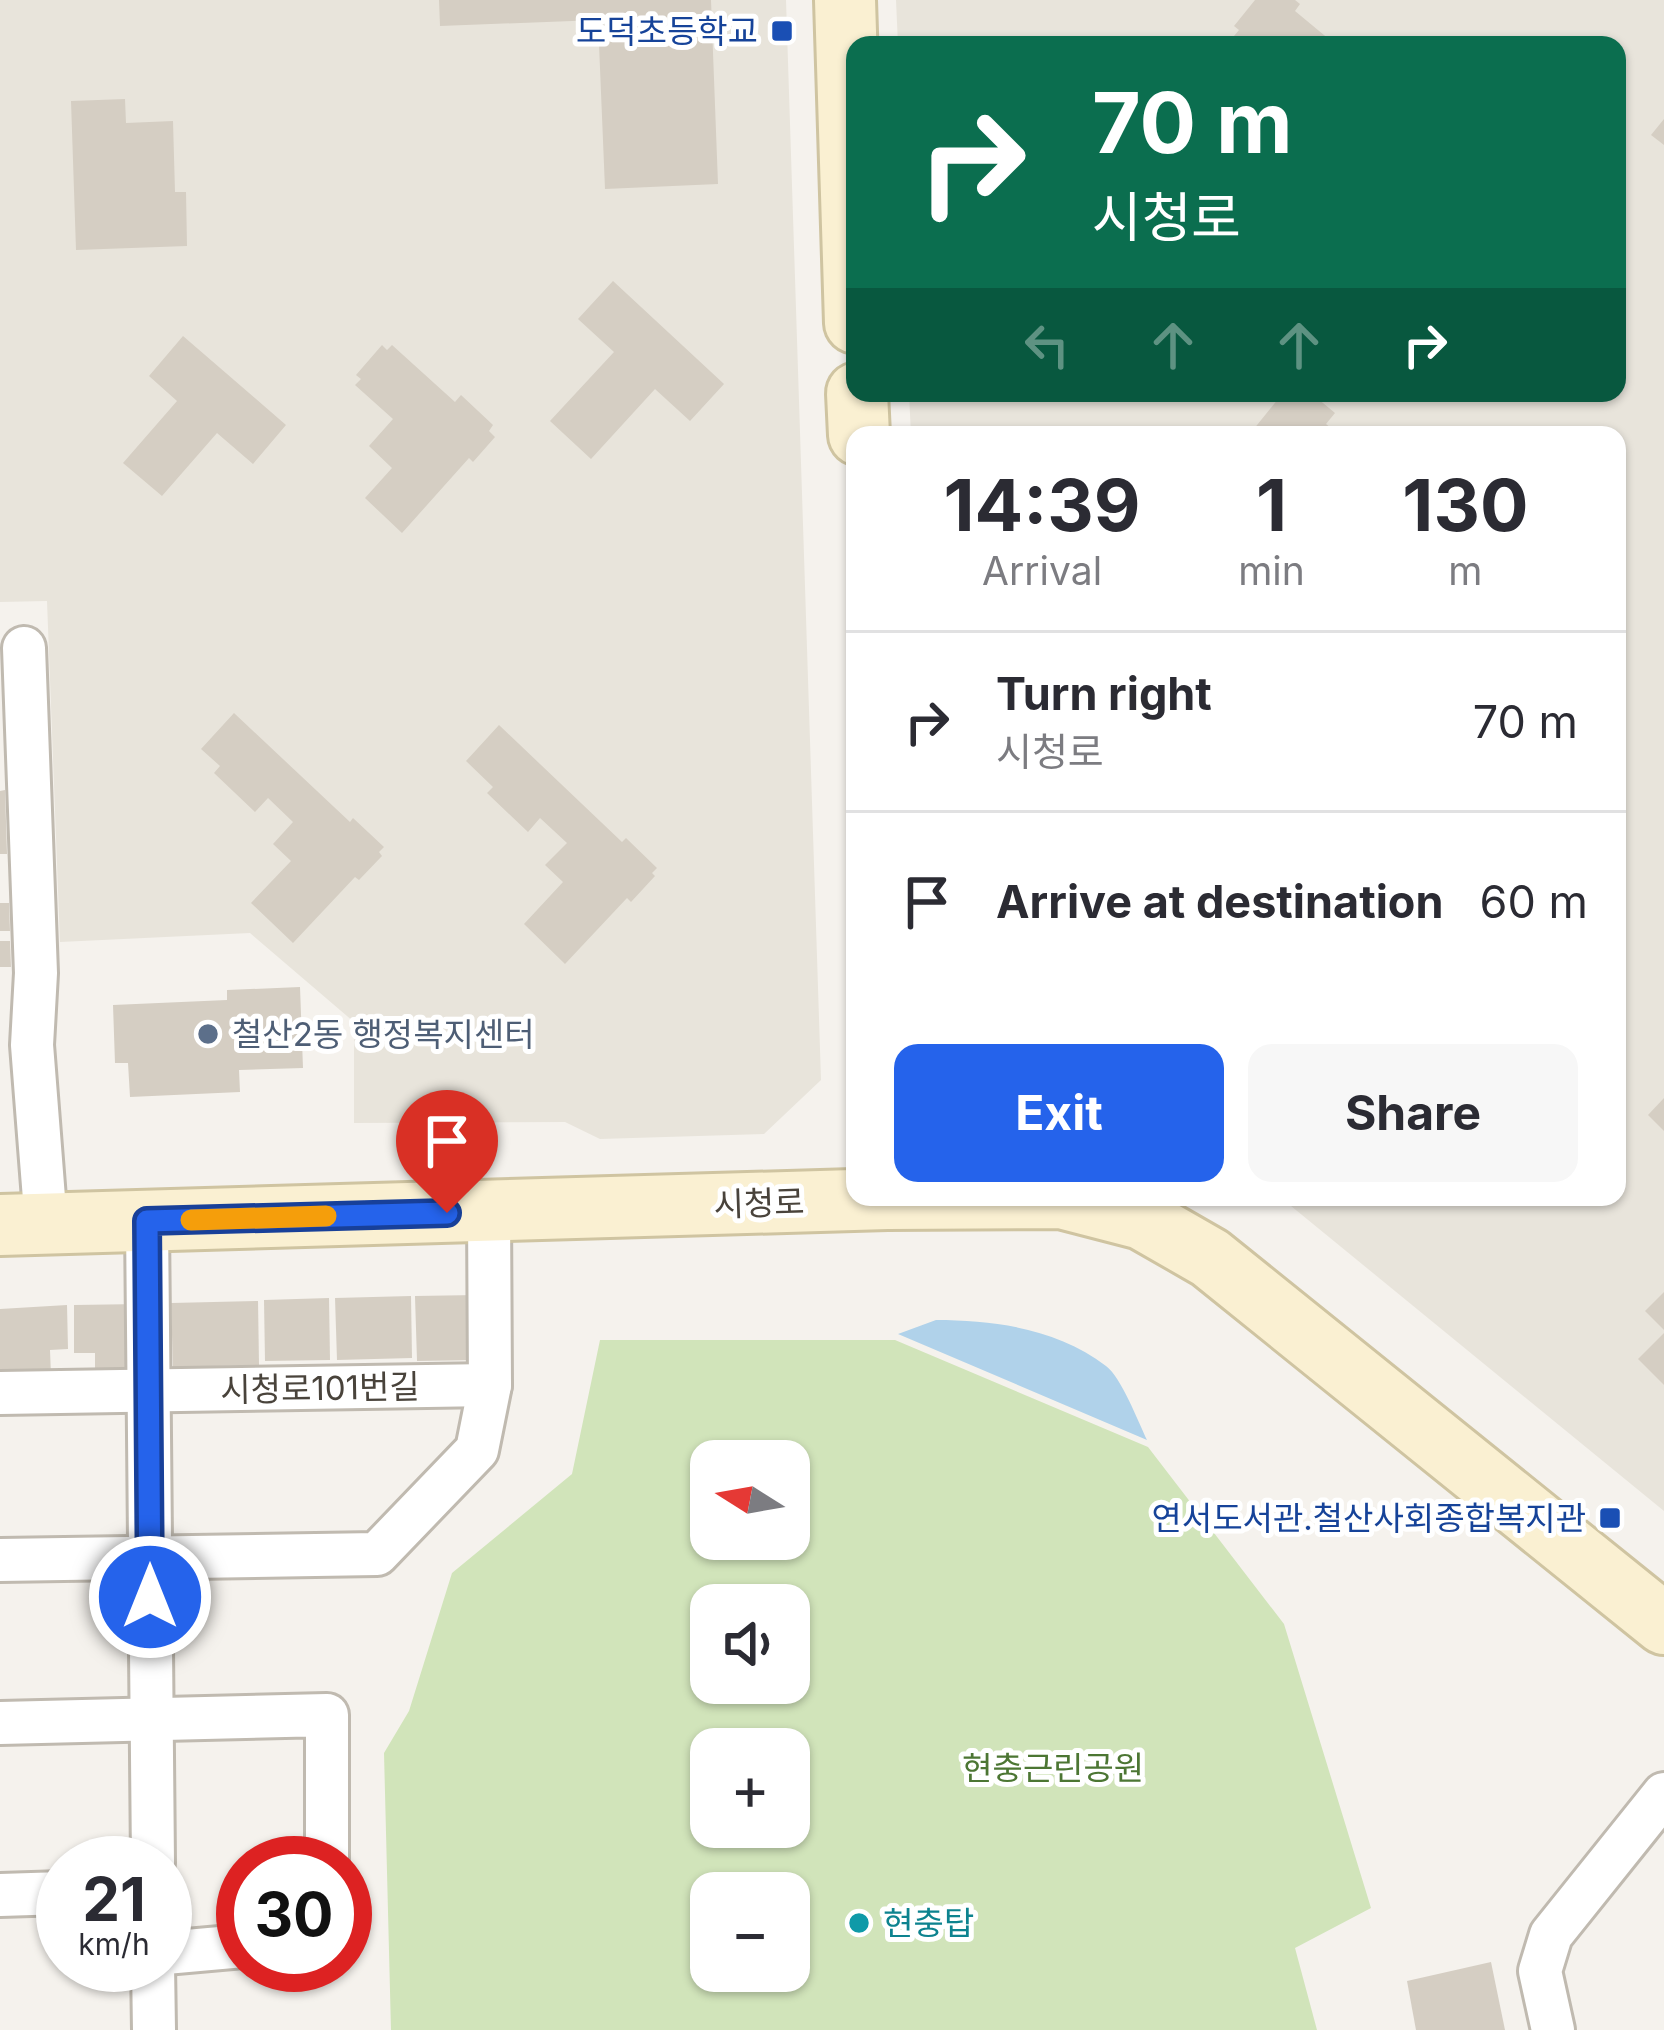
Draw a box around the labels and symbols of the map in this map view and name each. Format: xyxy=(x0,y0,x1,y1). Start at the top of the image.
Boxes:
place label: 도덕초등학교 xyxy=(576,11,758,51)
marker: 도덕초등학교 xyxy=(769,18,795,44)
place label: 철산2동 행정복지센터 xyxy=(232,1014,535,1054)
marker: 철산2동 행정복지센터 xyxy=(195,1021,221,1047)
pin xyxy=(396,1090,498,1213)
street label: 시청로 xyxy=(713,1181,805,1225)
street label: 시청로101번길 xyxy=(220,1366,420,1410)
north arrow xyxy=(690,1440,810,1560)
place label: 연서도서관.철산사회종합복지관 xyxy=(1151,1498,1586,1538)
marker: 연서도서관.철산사회종합복지관 xyxy=(1597,1505,1623,1531)
position arrow xyxy=(87,1534,213,1660)
park label: 현충근린공원 xyxy=(962,1748,1144,1788)
speed limit sign: 30 xyxy=(216,1836,372,1992)
place label: 현충탑 xyxy=(883,1903,974,1943)
marker: 현충탑 xyxy=(846,1910,872,1936)

